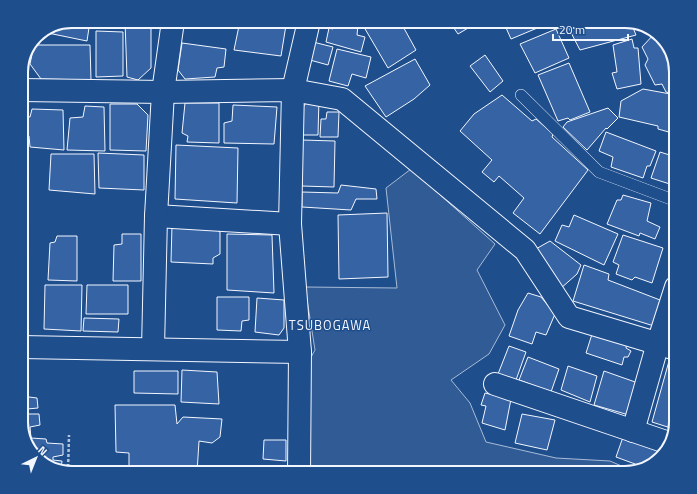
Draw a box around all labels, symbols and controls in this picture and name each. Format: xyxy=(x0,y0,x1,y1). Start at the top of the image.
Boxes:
scale bar xyxy=(553,16,628,42)
text: 20 m xyxy=(559,20,585,39)
district label: TSUBOGAWA xyxy=(289,315,371,335)
north arrow xyxy=(16,438,56,478)
text: N xyxy=(35,442,51,459)

